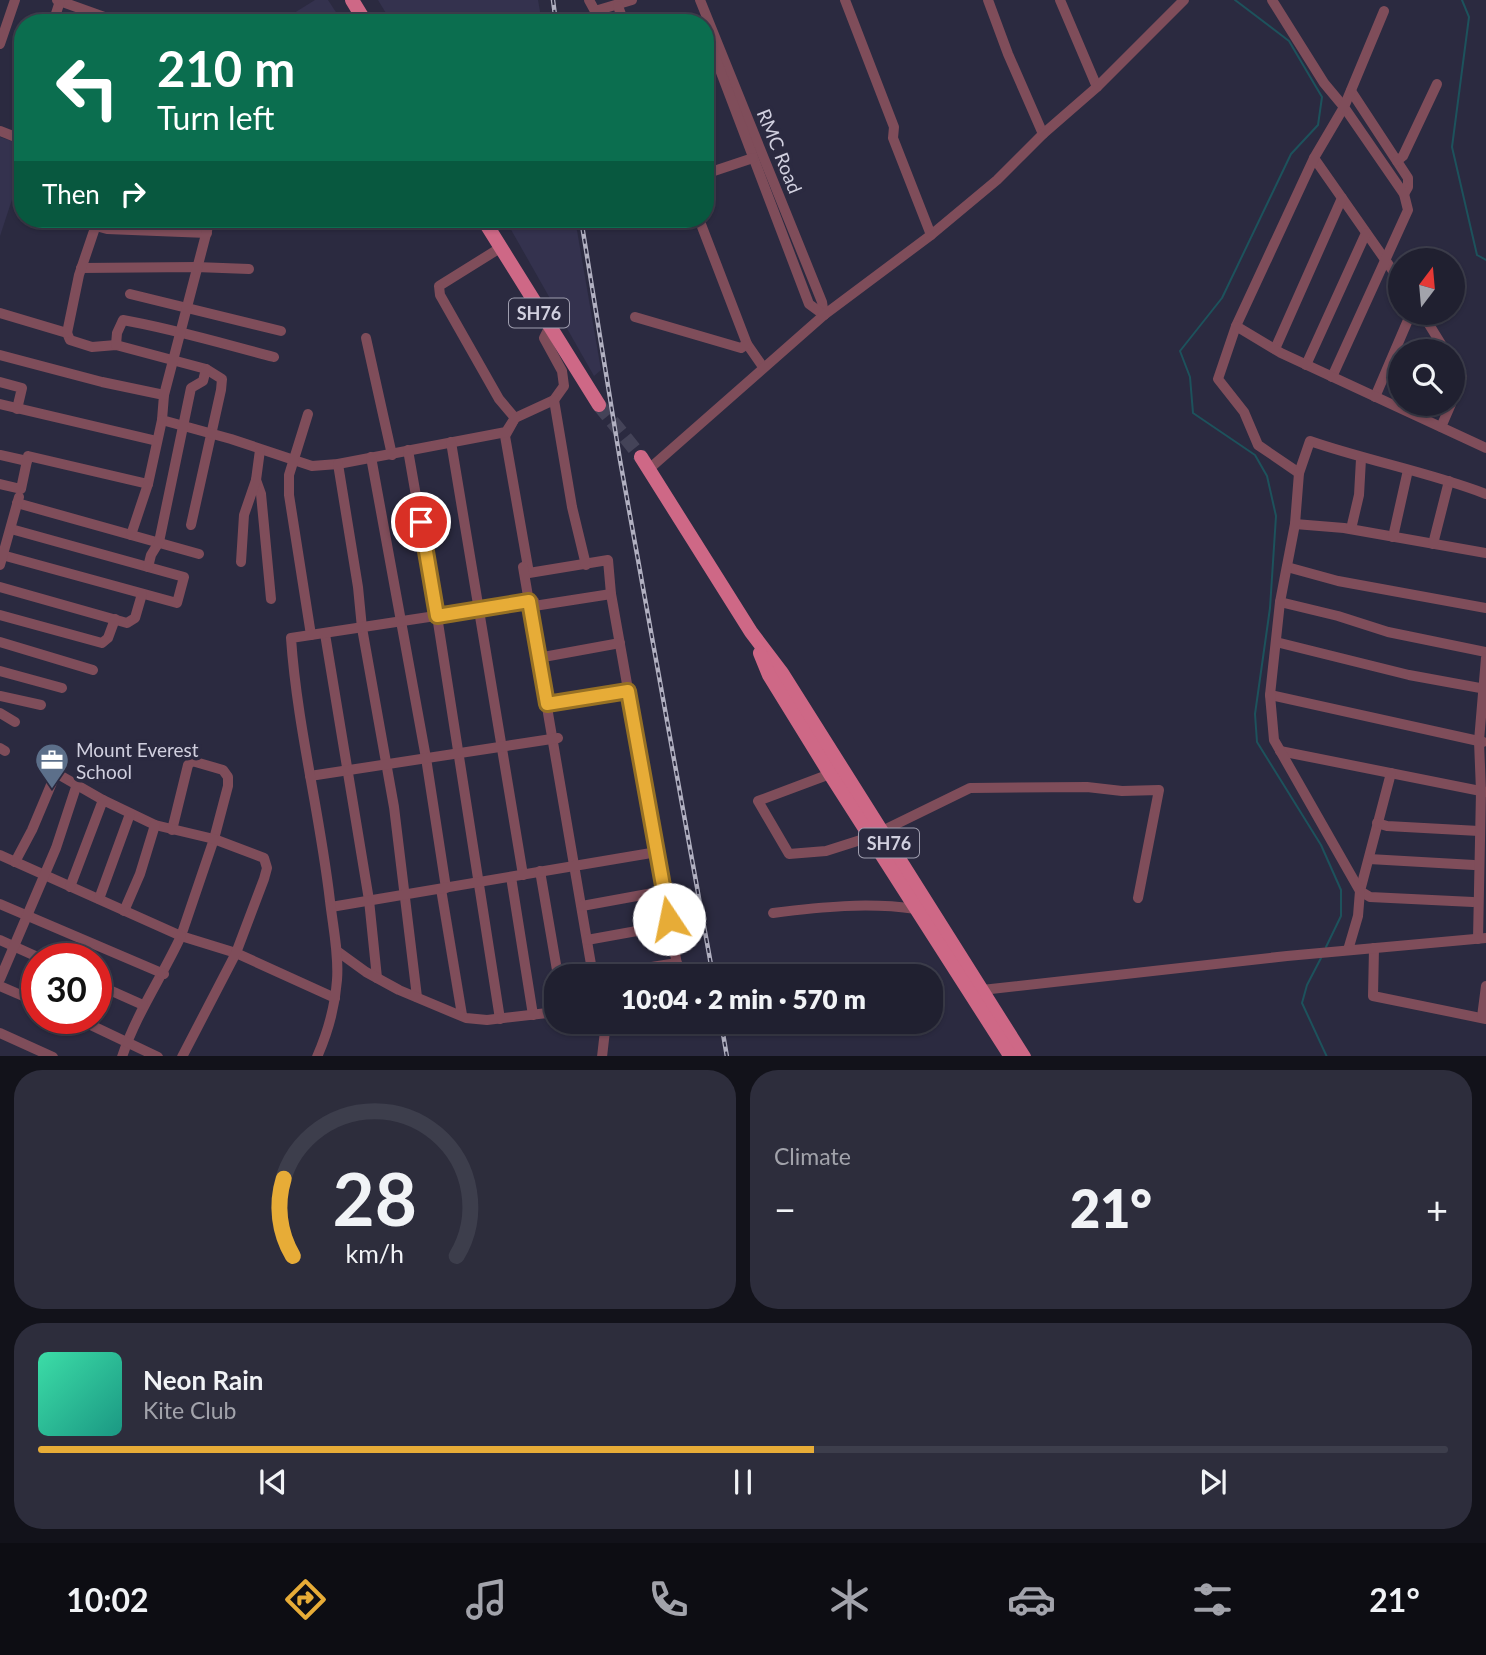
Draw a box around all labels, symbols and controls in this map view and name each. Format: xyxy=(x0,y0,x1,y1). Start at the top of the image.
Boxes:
text: 210 m xyxy=(157,39,295,97)
icon: left xyxy=(42,42,133,133)
text: Turn left xyxy=(157,98,274,137)
street label: RMC Road xyxy=(753,105,807,197)
icon: right xyxy=(114,175,152,213)
text: Then xyxy=(42,178,100,210)
north arrow xyxy=(1388,248,1465,326)
map controls xyxy=(1388,248,1465,416)
road number: SH76 xyxy=(509,298,569,328)
button: search xyxy=(1388,339,1465,416)
pin xyxy=(391,492,451,552)
icon: arrive xyxy=(402,503,440,541)
place label: Mount Everest School xyxy=(76,738,199,783)
office icon: Mount Everest School xyxy=(33,741,71,790)
road number: SH76 xyxy=(859,828,919,858)
position arrow xyxy=(632,882,706,956)
speed limit sign: 30 xyxy=(21,943,112,1034)
text: 10:04 · 2 min · 570 m xyxy=(621,983,866,1015)
text: Climate xyxy=(774,1142,851,1170)
text: 28 xyxy=(333,1154,417,1242)
text: 21° xyxy=(1070,1177,1152,1239)
text: − xyxy=(774,1186,796,1232)
text: + xyxy=(1426,1186,1448,1232)
text: km/h xyxy=(346,1237,404,1267)
text: Neon Rain xyxy=(143,1364,263,1396)
text: Kite Club xyxy=(143,1396,236,1424)
icon: previous xyxy=(254,1463,292,1501)
icon: pause xyxy=(724,1463,762,1501)
icon: next xyxy=(1194,1463,1232,1501)
icon: directions xyxy=(281,1575,330,1624)
icon: music xyxy=(462,1575,511,1624)
icon: phone xyxy=(644,1575,693,1624)
icon: climate xyxy=(825,1575,874,1624)
icon: car xyxy=(1007,1575,1056,1624)
icon: filters xyxy=(1188,1575,1237,1624)
text: 10:02 xyxy=(66,1580,149,1619)
text: 21° xyxy=(1369,1580,1420,1619)

